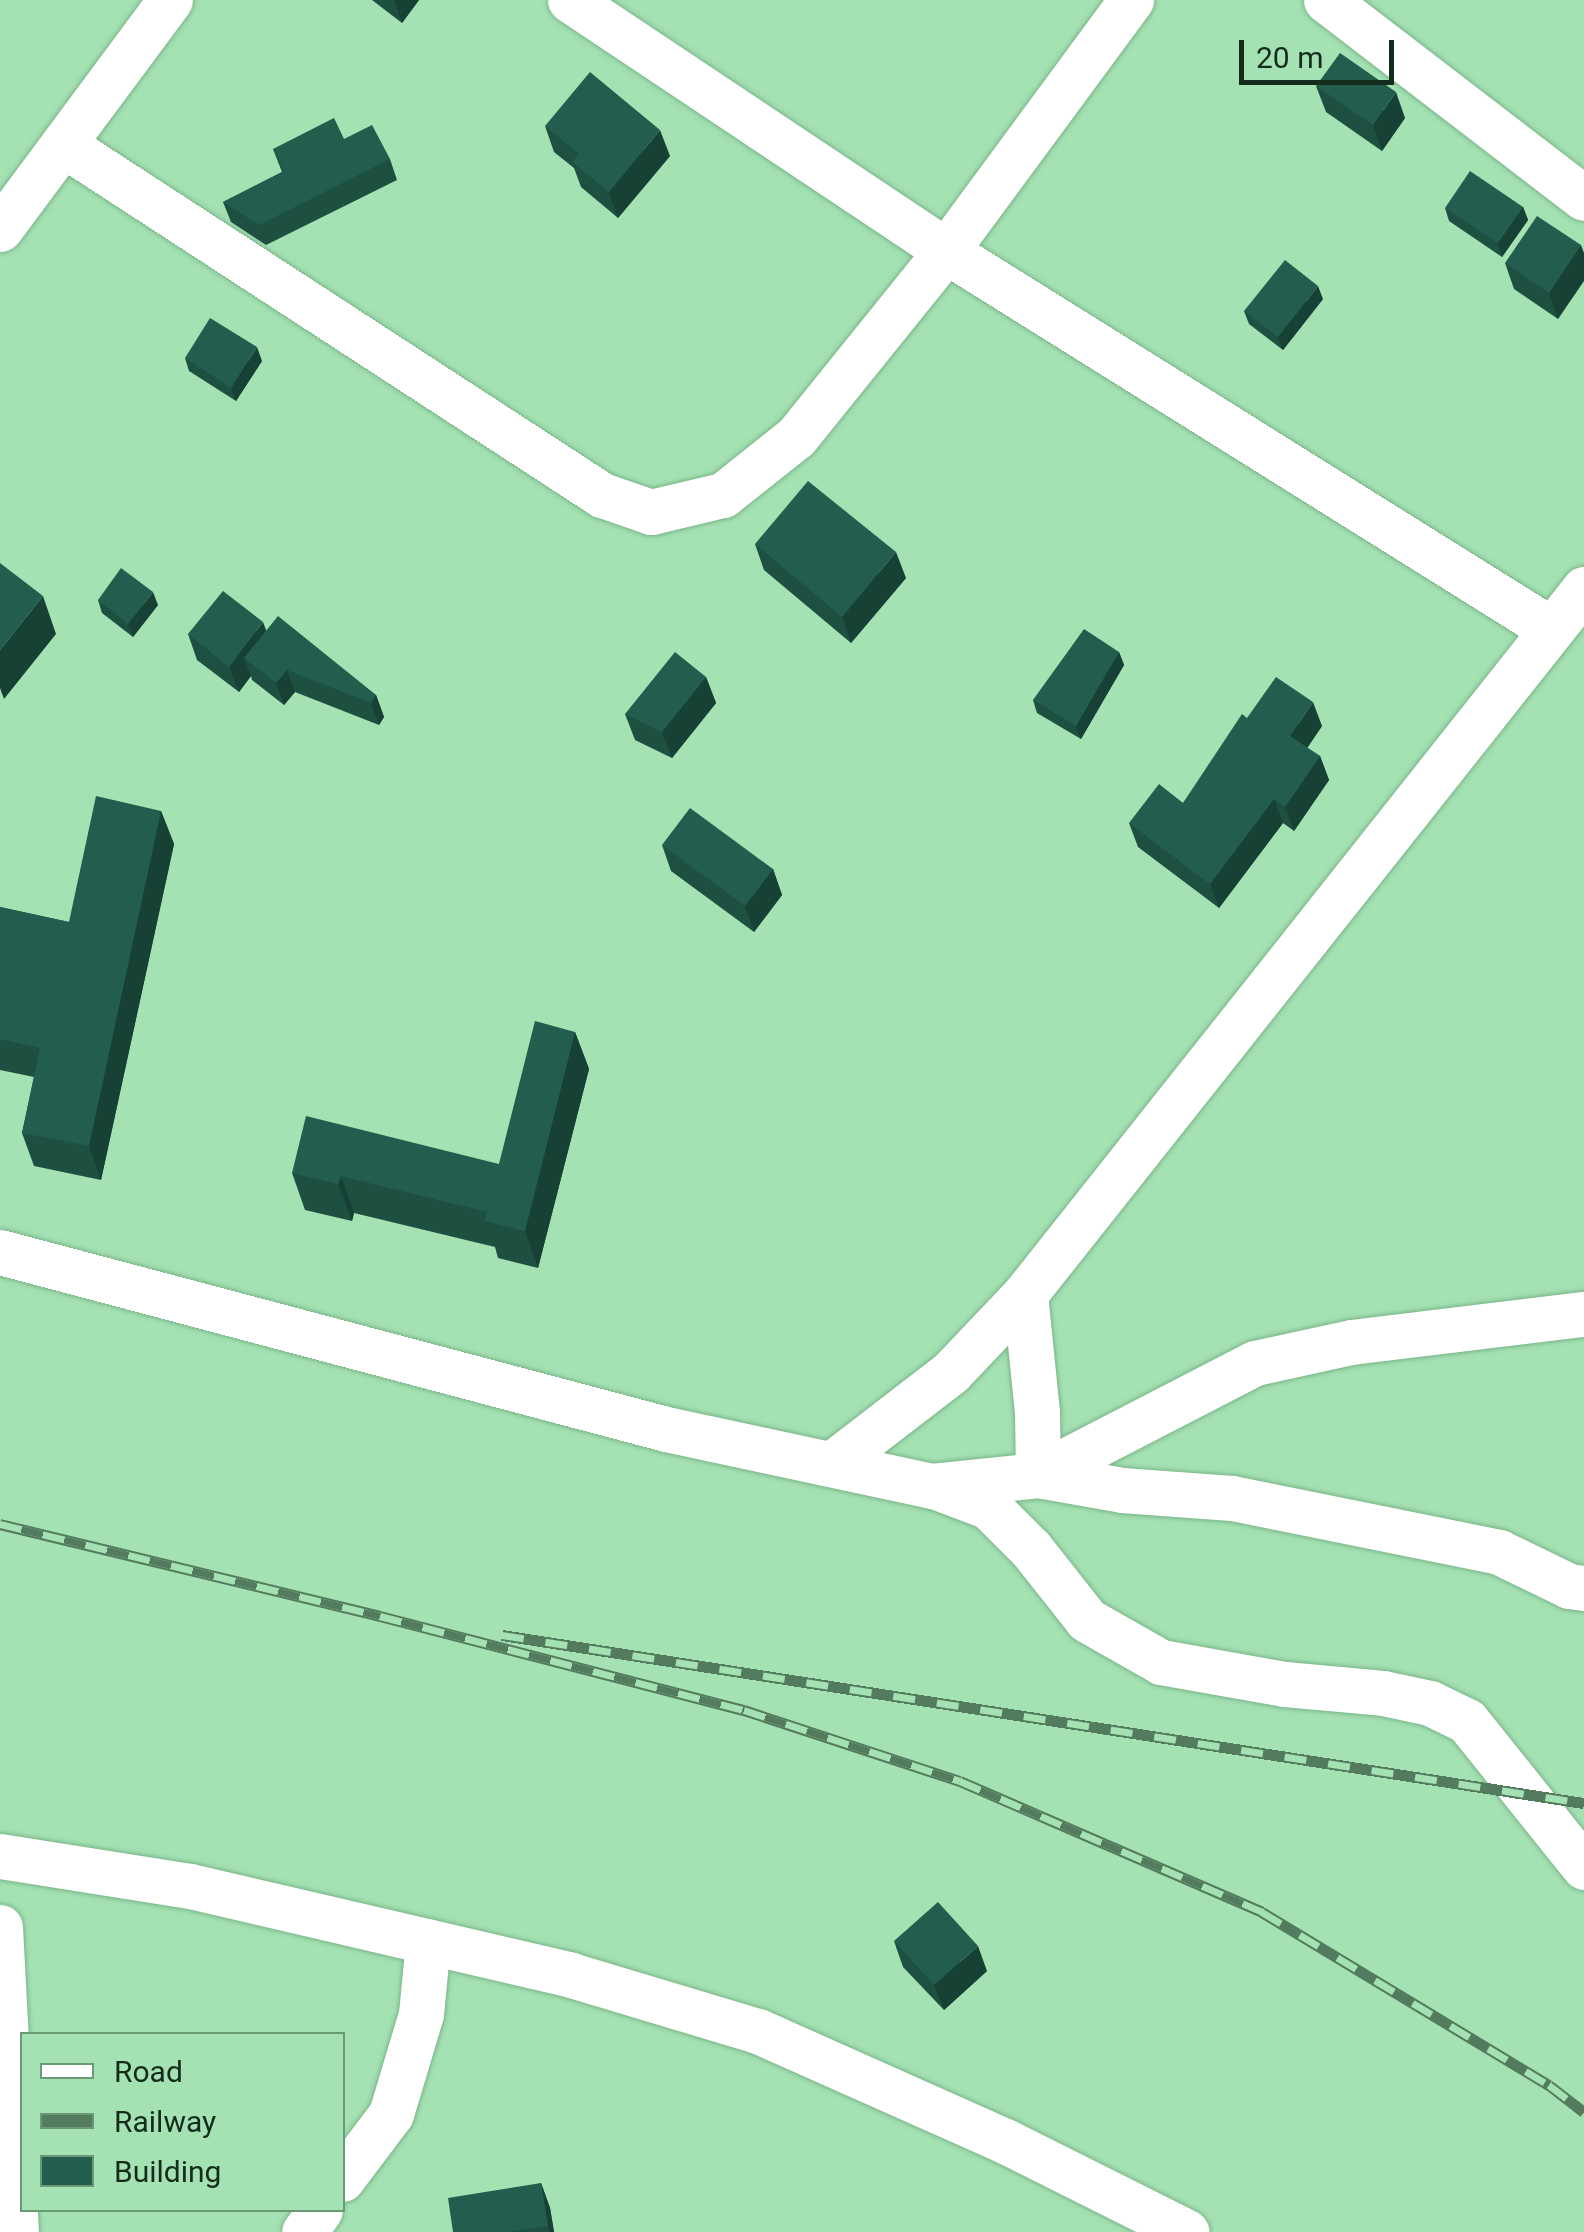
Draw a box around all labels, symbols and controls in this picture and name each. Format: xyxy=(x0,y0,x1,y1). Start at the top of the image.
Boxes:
scale bar xyxy=(1244,20,1399,82)
text: 20 m xyxy=(1256,40,1323,75)
legend xyxy=(20,2032,345,2212)
text: Road xyxy=(114,2054,183,2089)
text: Railway xyxy=(114,2104,216,2139)
text: Building xyxy=(114,2154,221,2189)

